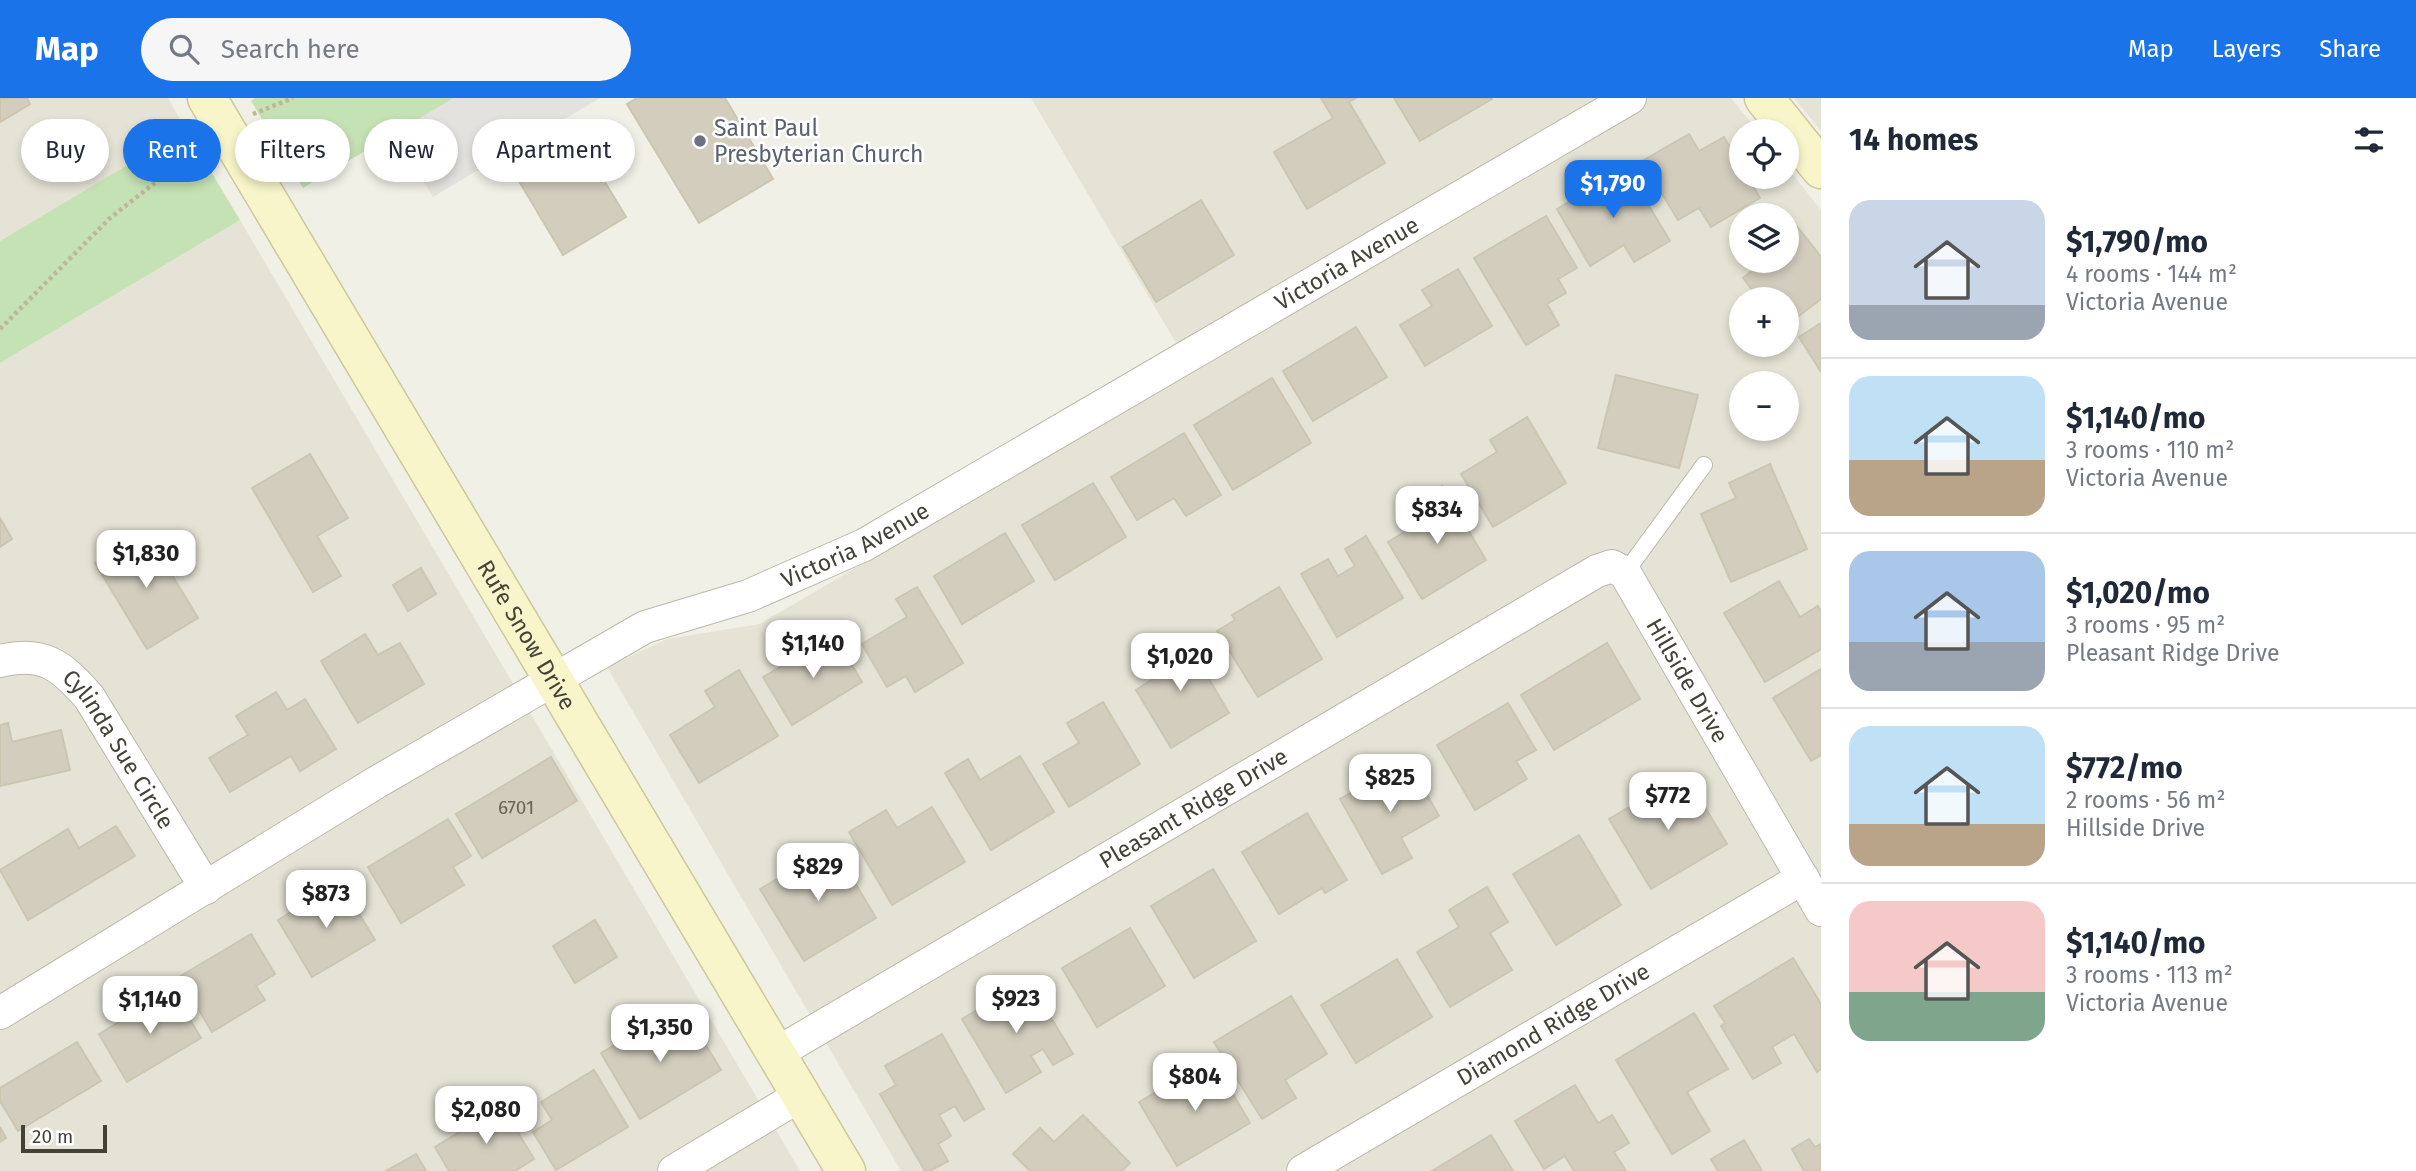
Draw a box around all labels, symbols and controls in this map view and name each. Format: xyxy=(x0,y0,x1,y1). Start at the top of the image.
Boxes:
search box xyxy=(141,18,631,81)
text: Map xyxy=(35,29,99,69)
icon: search xyxy=(165,30,203,68)
text: Search here xyxy=(221,34,360,65)
text: Map xyxy=(2128,35,2174,63)
text: Layers xyxy=(2212,35,2281,63)
text: Share xyxy=(2319,35,2381,63)
place label: Saint Paul Presbyterian Church xyxy=(714,114,923,168)
chip: Buy xyxy=(21,119,109,182)
chip: Rent xyxy=(123,119,221,182)
chip: Filters xyxy=(235,119,350,182)
chip: New xyxy=(364,119,458,182)
chip: Apartment xyxy=(472,119,635,182)
map controls xyxy=(1729,119,1799,441)
button: locate xyxy=(1729,119,1799,189)
icon: filters xyxy=(2350,121,2388,159)
text: 14 homes xyxy=(1849,122,1978,158)
marker: Saint Paul Presbyterian Church xyxy=(692,133,708,149)
pin: $1,790 xyxy=(1556,160,1670,220)
text: $1,790 xyxy=(1581,169,1645,197)
button: layers xyxy=(1729,203,1799,273)
street label: Victoria Avenue xyxy=(1270,210,1424,316)
text: $1,790/mo xyxy=(2066,224,2208,260)
icon: home xyxy=(1905,228,1989,312)
text: 4 rooms · 144 m² xyxy=(2066,260,2237,288)
button: + xyxy=(1729,287,1799,357)
text: Victoria Avenue xyxy=(2066,288,2228,316)
button: − xyxy=(1729,371,1799,441)
text: $1,140/mo xyxy=(2066,400,2206,436)
icon: home xyxy=(1905,404,1989,488)
text: 3 rooms · 110 m² xyxy=(2066,436,2234,464)
text: Victoria Avenue xyxy=(2066,464,2228,492)
pin: $834 xyxy=(1396,486,1478,546)
text: $834 xyxy=(1412,495,1462,523)
street label: Victoria Avenue xyxy=(777,496,934,594)
pin: $1,830 xyxy=(89,531,203,590)
text: $1,830 xyxy=(113,539,179,567)
street label: Rufe Snow Drive xyxy=(471,555,582,715)
text: $1,020/mo xyxy=(2066,575,2210,611)
icon: home xyxy=(1905,579,1989,663)
text: 3 rooms · 95 m² xyxy=(2066,611,2225,639)
street label: Hillside Drive xyxy=(1640,613,1735,748)
pin: $1,140 xyxy=(756,620,870,680)
text: $1,140 xyxy=(782,629,844,657)
pin: $1,020 xyxy=(1123,634,1237,693)
text: Pleasant Ridge Drive xyxy=(2066,639,2280,667)
text: $1,020 xyxy=(1147,642,1213,670)
street label: Cylinda Sue Circle xyxy=(57,663,180,834)
street label: Pleasant Ridge Drive xyxy=(1094,742,1293,874)
text: $772/mo xyxy=(2066,750,2183,786)
pin: $825 xyxy=(1349,754,1431,814)
icon: home xyxy=(1905,754,1989,838)
text: $825 xyxy=(1365,763,1415,791)
pin: $772 xyxy=(1627,772,1709,832)
text: $772 xyxy=(1645,781,1691,809)
text: 2 rooms · 56 m² xyxy=(2066,786,2225,814)
house number: 6701 xyxy=(498,796,534,819)
text: Hillside Drive xyxy=(2066,814,2205,842)
pin: $829 xyxy=(777,844,859,903)
text: $829 xyxy=(793,852,843,880)
pin: $873 xyxy=(285,870,367,930)
text: $873 xyxy=(302,879,350,907)
text: $1,140/mo xyxy=(2066,925,2206,961)
icon: home xyxy=(1905,929,1989,1013)
street label: Diamond Ridge Drive xyxy=(1452,957,1655,1092)
text: 3 rooms · 113 m² xyxy=(2066,961,2233,989)
pin: $1,140 xyxy=(93,976,207,1036)
pin: $923 xyxy=(975,976,1057,1035)
text: $923 xyxy=(992,984,1040,1012)
text: $1,140 xyxy=(119,985,181,1013)
text: Victoria Avenue xyxy=(2066,989,2228,1017)
pin: $1,350 xyxy=(603,1004,717,1064)
text: $1,350 xyxy=(627,1013,693,1041)
pin: $804 xyxy=(1154,1054,1236,1113)
text: $804 xyxy=(1169,1062,1221,1090)
pin: $2,080 xyxy=(429,1086,543,1146)
text: $2,080 xyxy=(451,1095,521,1123)
scale bar xyxy=(21,1122,107,1154)
text: 20 m xyxy=(32,1125,73,1148)

